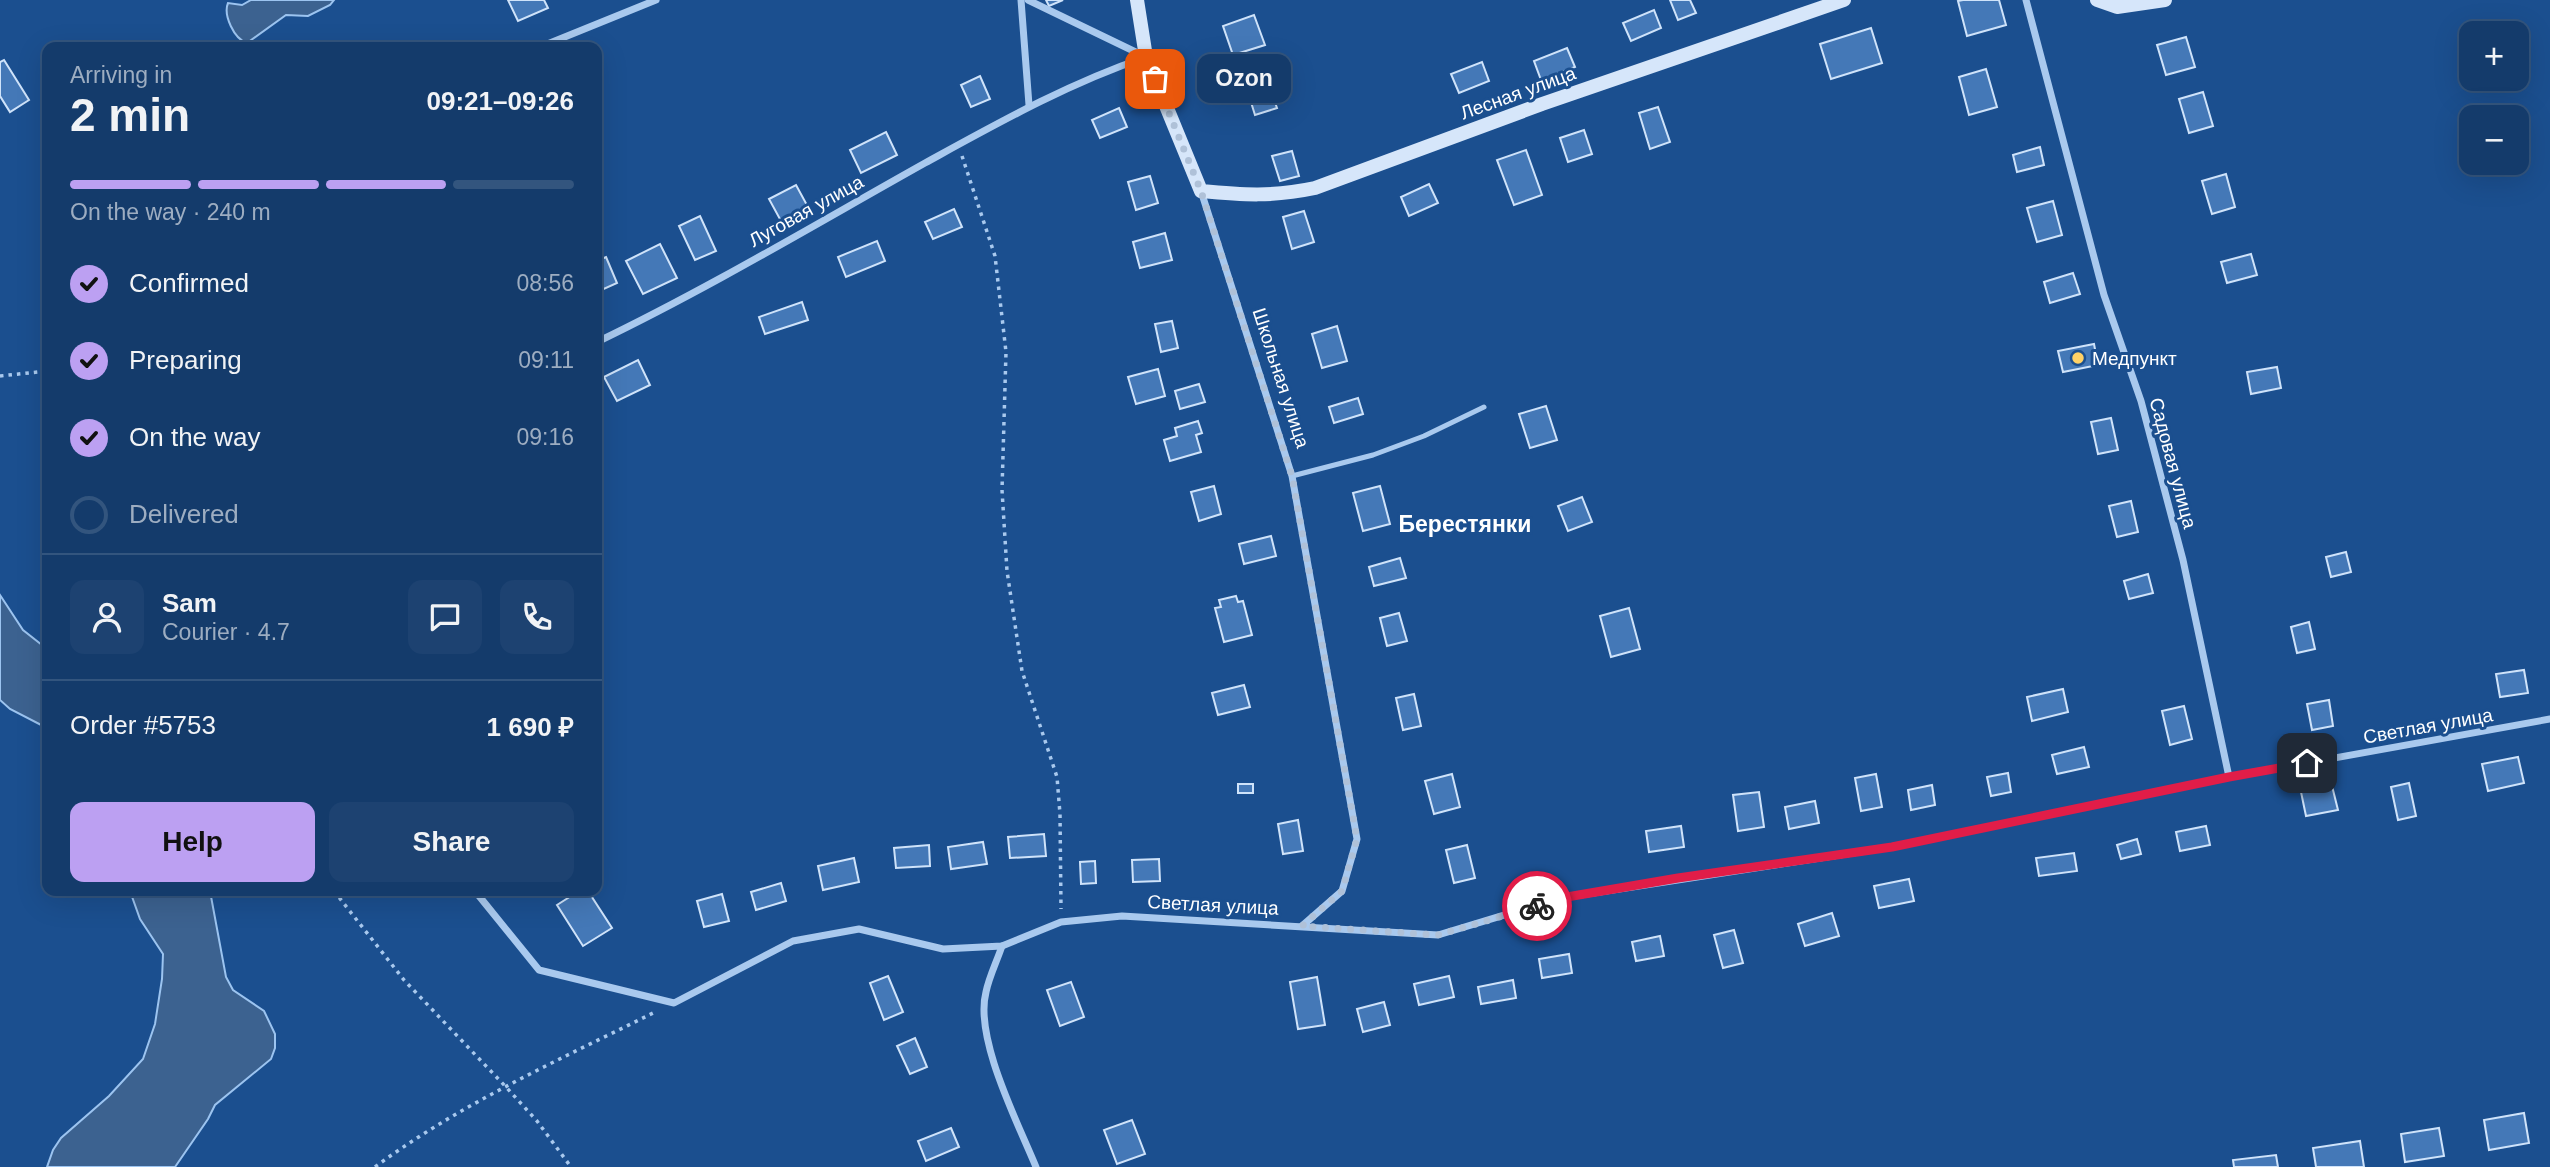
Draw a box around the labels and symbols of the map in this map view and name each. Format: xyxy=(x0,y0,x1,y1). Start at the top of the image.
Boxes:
pin xyxy=(1125,49,1185,109)
callout: Ozon xyxy=(1197,55,1292,104)
street label: Лесная улица xyxy=(1457,62,1579,124)
street label: Луговая улица xyxy=(745,171,867,251)
street label: Школьная улица xyxy=(1248,305,1314,451)
place label: Медпункт xyxy=(2092,348,2177,369)
marker: Медпункт xyxy=(2070,350,2086,366)
street label: Садовая улица xyxy=(2145,395,2201,531)
district label: Берестянки xyxy=(1399,511,1531,537)
street label: Светлая улица xyxy=(2362,704,2495,748)
pin xyxy=(2277,733,2337,793)
courier xyxy=(1502,871,1572,941)
street label: Светлая улица xyxy=(1147,891,1280,919)

